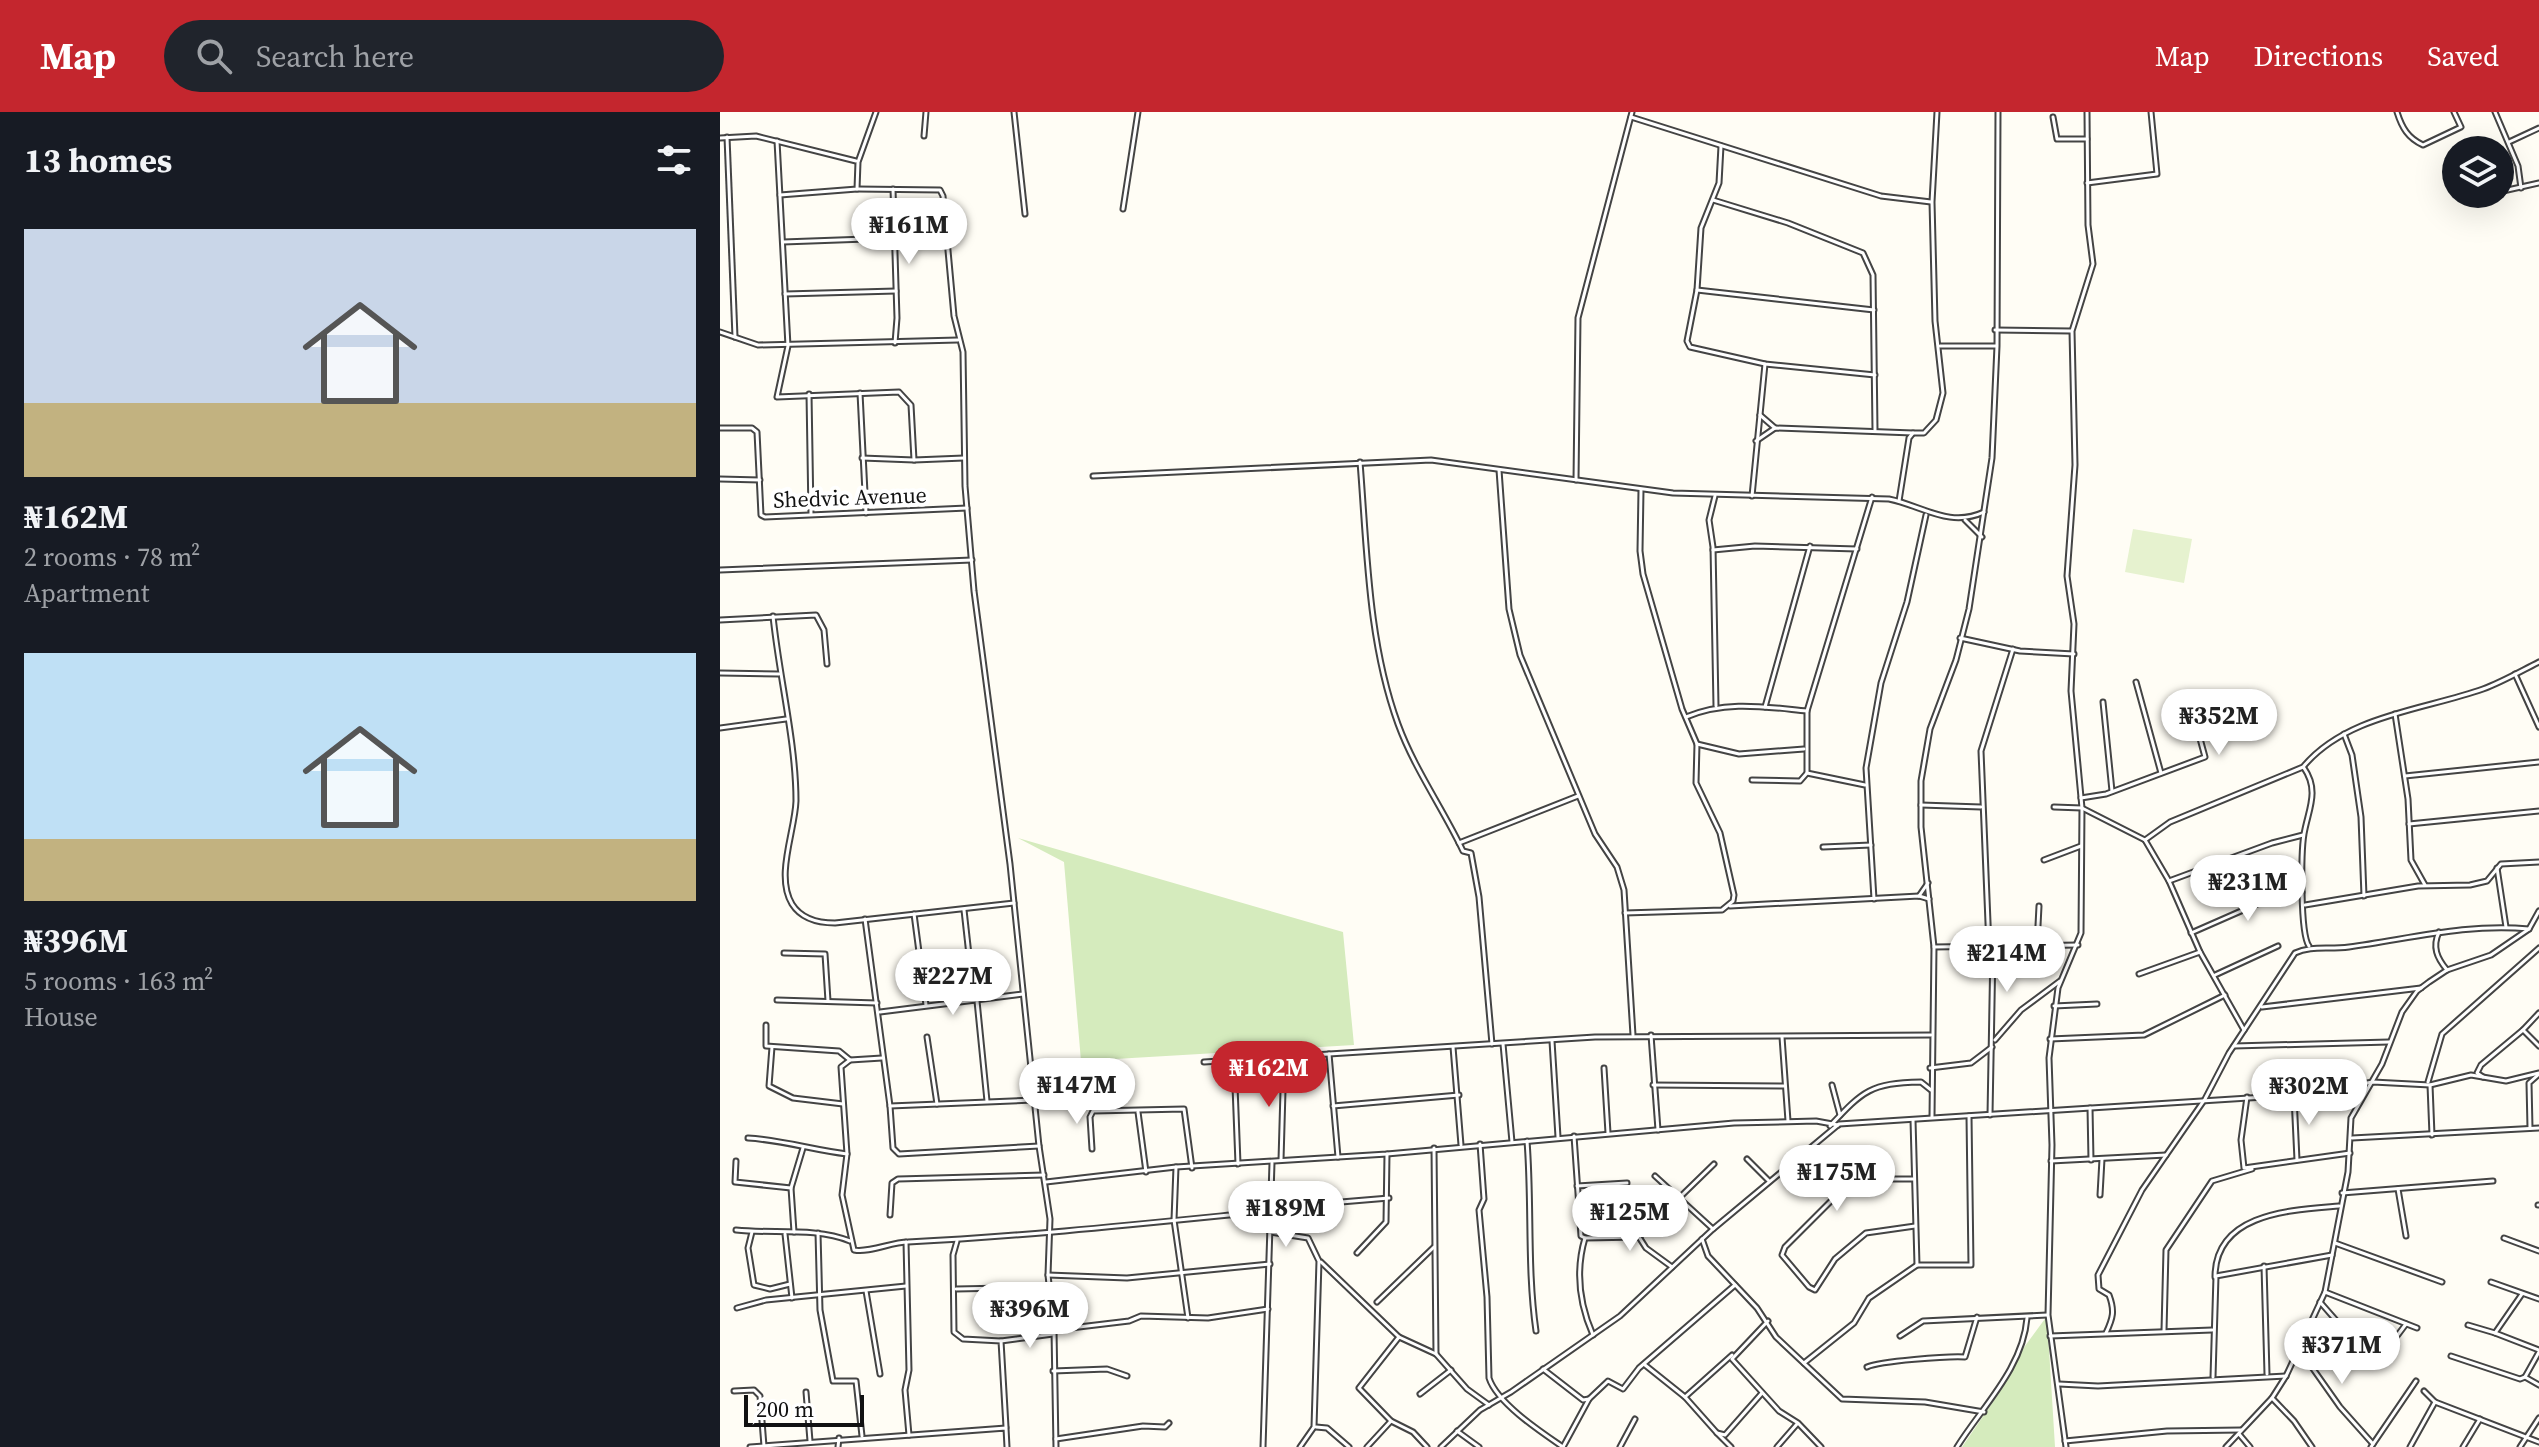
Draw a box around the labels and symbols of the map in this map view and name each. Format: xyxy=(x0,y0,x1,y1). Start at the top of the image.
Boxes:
pin: ₦161M xyxy=(853,198,965,266)
street label: Shedvic Avenue xyxy=(773,479,927,515)
pin: ₦352M xyxy=(2163,689,2275,757)
pin: ₦231M xyxy=(2192,855,2304,923)
pin: ₦214M xyxy=(1951,926,2063,994)
pin: ₦227M xyxy=(897,949,1009,1017)
pin: ₦162M xyxy=(1213,1041,1325,1109)
pin: ₦147M xyxy=(1021,1058,1133,1126)
pin: ₦302M xyxy=(2253,1059,2365,1127)
pin: ₦175M xyxy=(1781,1145,1893,1213)
pin: ₦189M xyxy=(1230,1181,1342,1249)
pin: ₦125M xyxy=(1574,1185,1686,1253)
pin: ₦396M xyxy=(974,1282,1086,1350)
pin: ₦371M xyxy=(2286,1318,2398,1386)
scale bar xyxy=(744,1391,864,1427)

